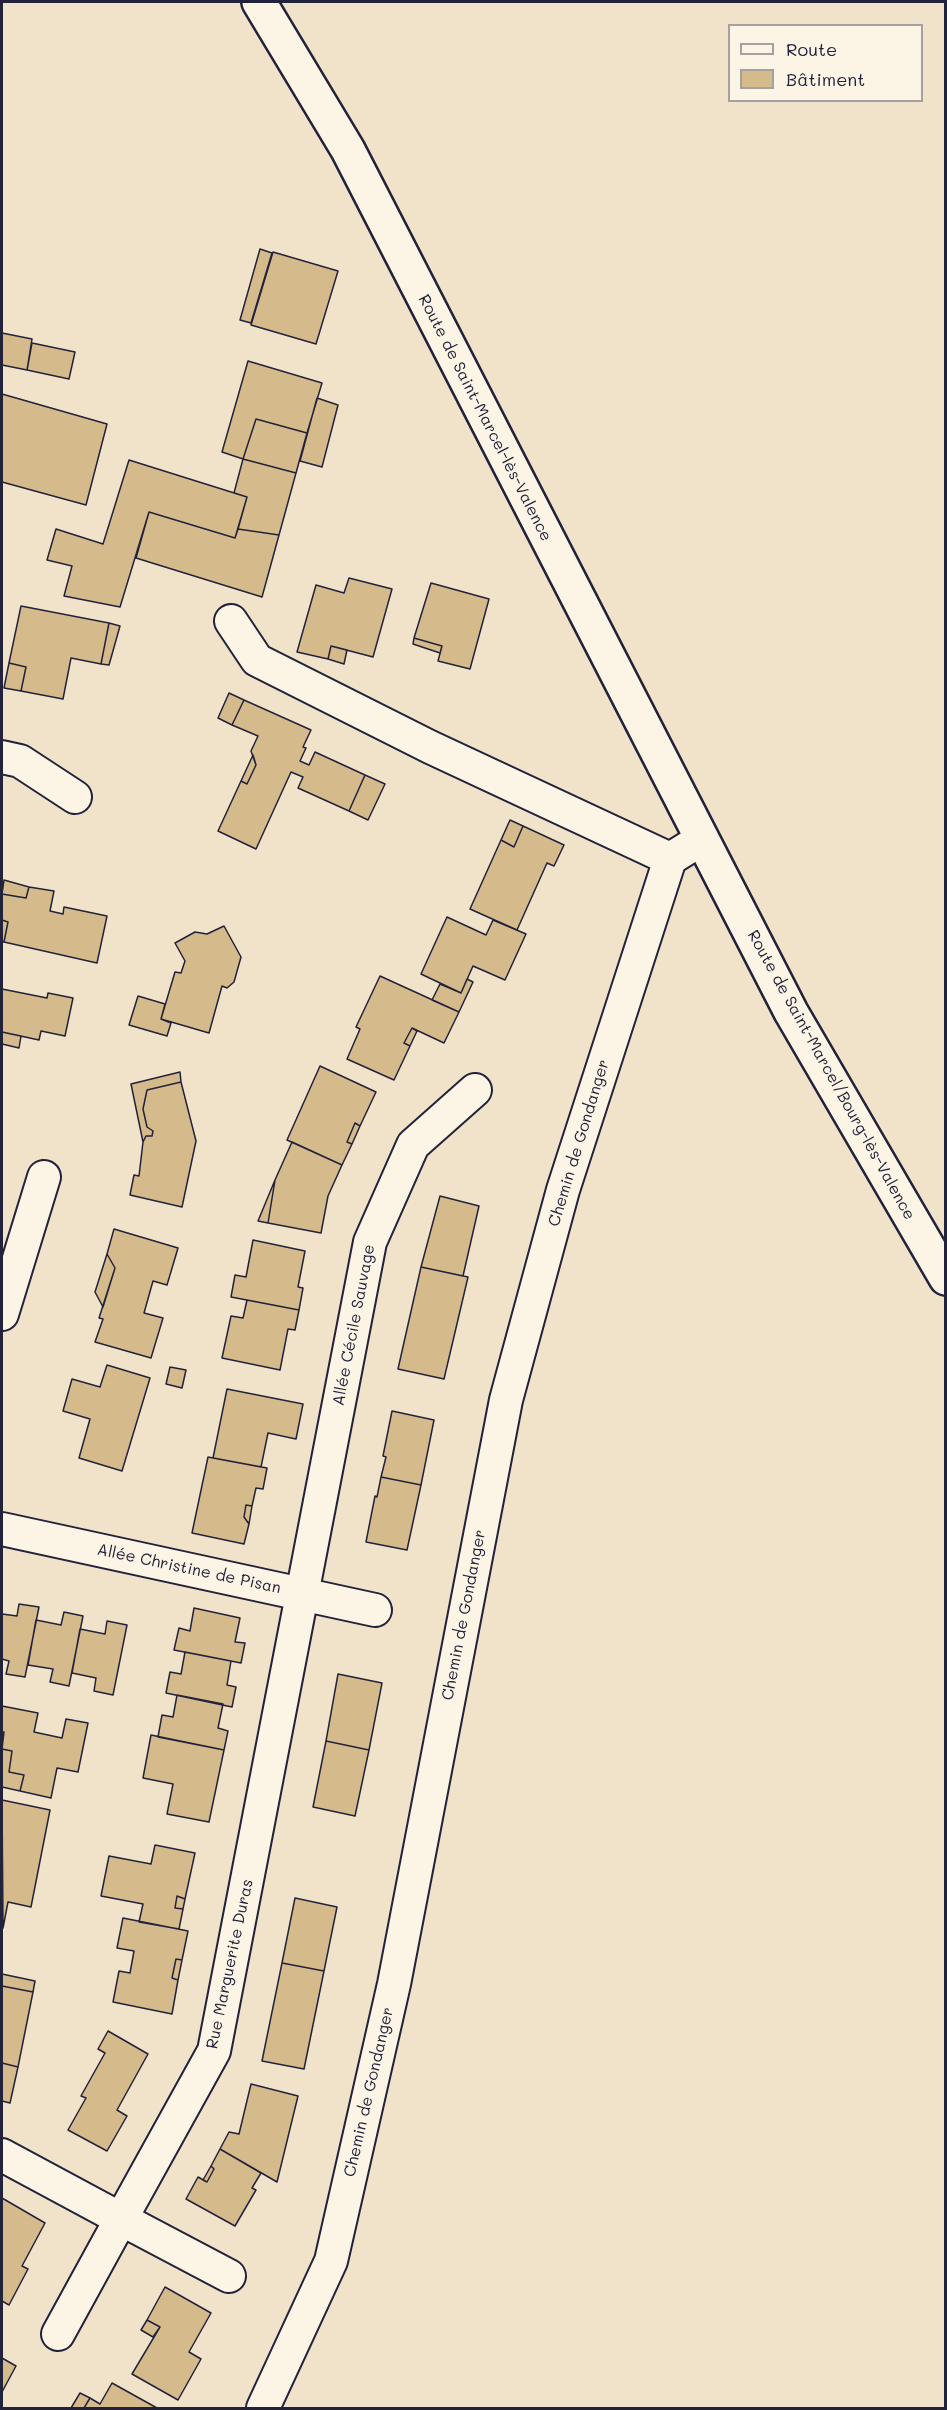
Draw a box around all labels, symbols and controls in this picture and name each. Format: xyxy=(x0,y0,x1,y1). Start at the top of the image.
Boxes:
legend xyxy=(728,24,923,102)
text: Route xyxy=(786,37,837,61)
text: Bâtiment xyxy=(786,67,865,91)
street label: Route de Saint-Marcel-lès-Valence xyxy=(414,291,556,545)
street label: Route de Saint-Marcel/Bourg-lès-Valence xyxy=(743,927,919,1223)
street label: Chemin de Gondanger xyxy=(544,1057,614,1229)
street label: Allée Cécile Sauvage xyxy=(329,1243,379,1407)
street label: Chemin de Gondanger xyxy=(438,1528,490,1702)
street label: Allée Christine de Pisan xyxy=(95,1540,283,1598)
street label: Rue Marguerite Duras xyxy=(203,1877,257,2051)
street label: Chemin de Gondanger xyxy=(340,2005,398,2179)

